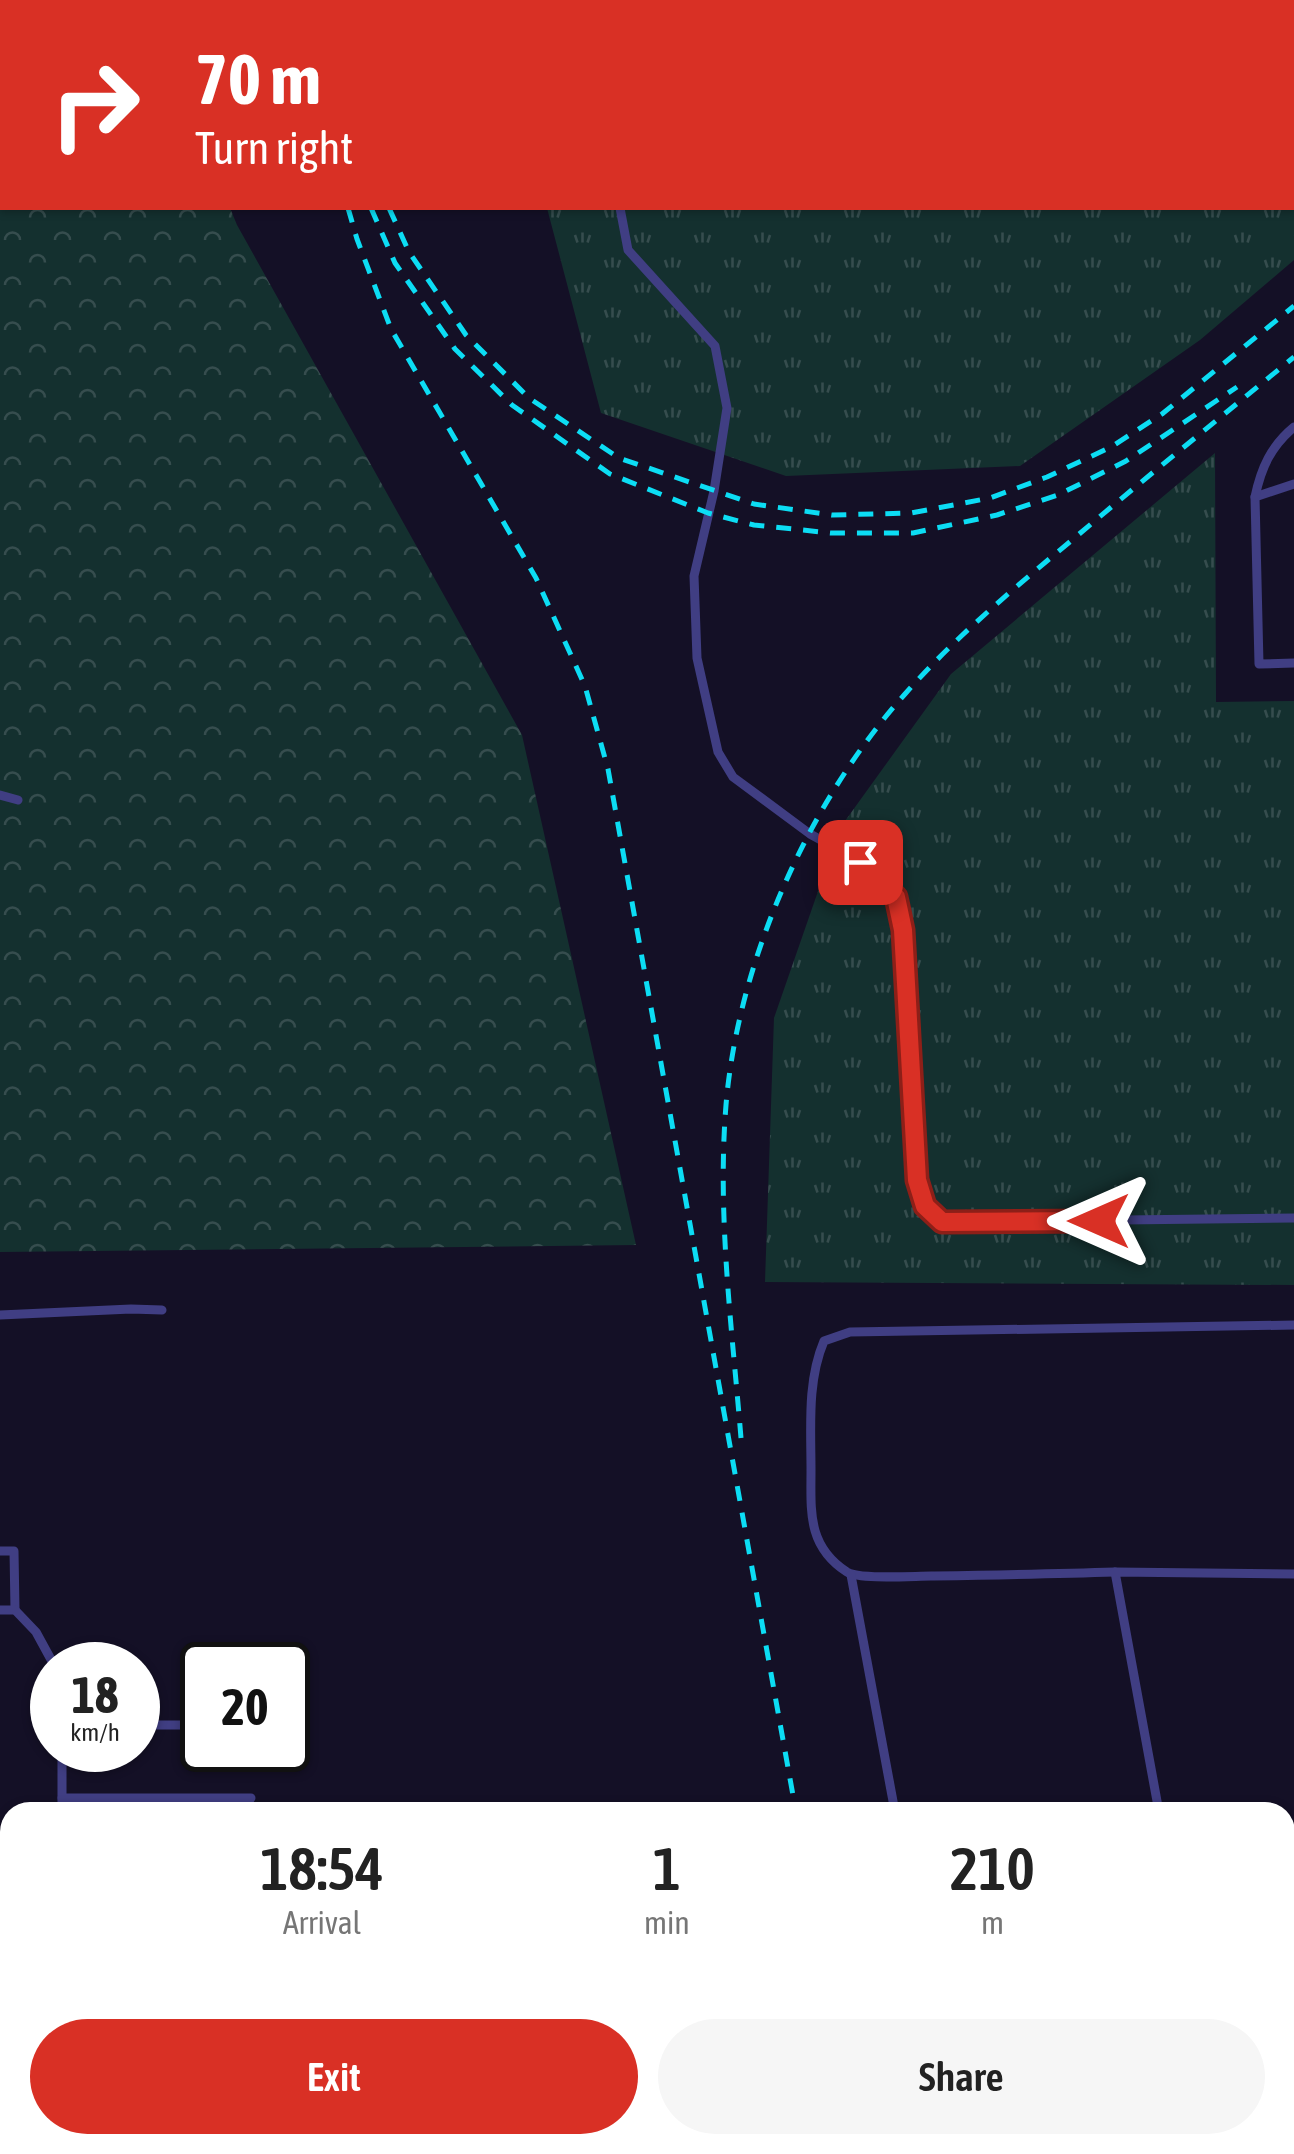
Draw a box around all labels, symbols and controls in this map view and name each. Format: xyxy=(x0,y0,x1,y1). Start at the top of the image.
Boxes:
text: 70 m xyxy=(195,39,321,119)
icon: right xyxy=(30,40,160,170)
text: Turn right xyxy=(195,122,353,174)
pin xyxy=(818,820,903,905)
icon: arrive xyxy=(833,835,888,890)
position arrow xyxy=(1047,1169,1151,1273)
speed limit sign: 20 xyxy=(180,1642,310,1772)
text: 18 xyxy=(71,1666,118,1724)
text: km/h xyxy=(70,1718,120,1746)
text: 18:54 xyxy=(260,1834,384,1903)
text: 1 xyxy=(653,1834,681,1903)
text: 210 xyxy=(950,1834,1035,1903)
text: Arrival xyxy=(283,1904,361,1941)
text: min xyxy=(644,1904,690,1941)
text: m xyxy=(981,1904,1004,1941)
button: Exit xyxy=(30,2019,638,2134)
button: Share xyxy=(658,2019,1265,2134)

